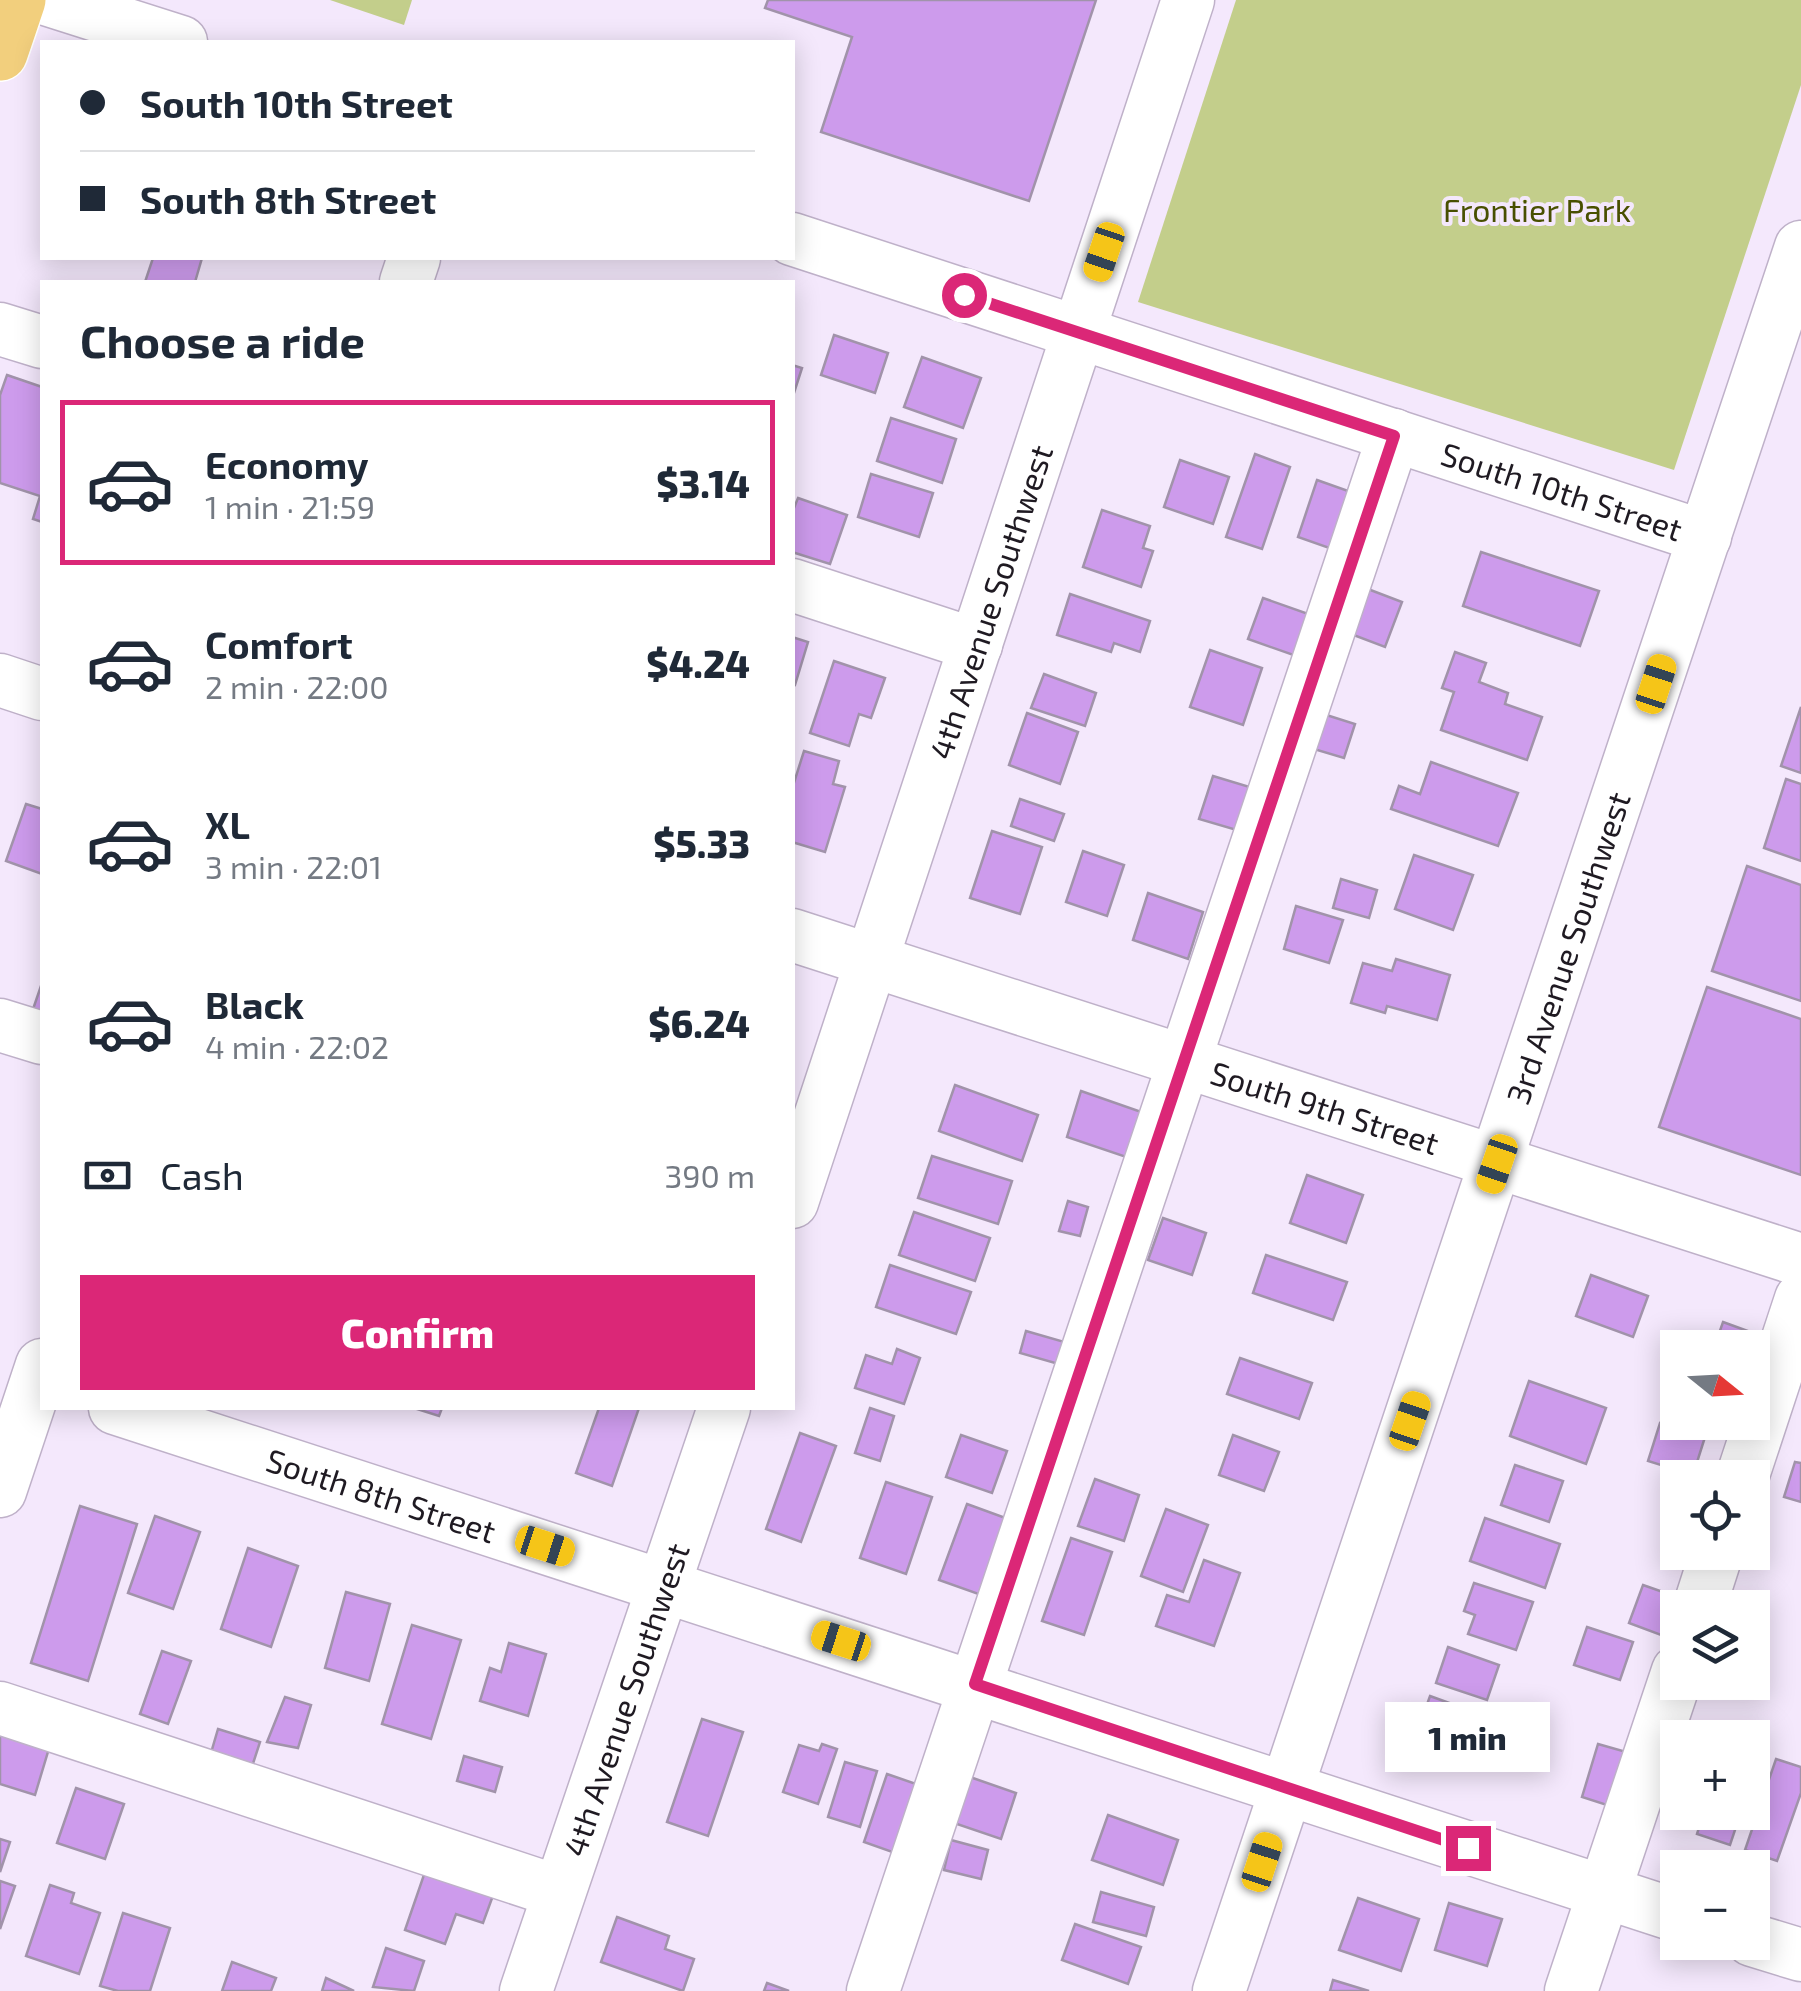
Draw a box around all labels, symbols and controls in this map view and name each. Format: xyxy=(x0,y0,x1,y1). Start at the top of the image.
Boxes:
text: South 10th Street xyxy=(140,80,453,126)
text: South 8th Street xyxy=(140,176,436,222)
park label: Frontier Park xyxy=(1443,190,1631,228)
car xyxy=(1080,219,1128,285)
route start xyxy=(942,273,987,318)
text: Choose a ride xyxy=(80,313,365,367)
street label: South 10th Street xyxy=(1437,433,1687,547)
icon: car xyxy=(85,438,175,528)
street label: 4th Avenue Southwest xyxy=(920,440,1059,764)
text: Economy xyxy=(205,441,369,487)
text: $3.14 xyxy=(656,460,750,506)
text: 1 min · 21:59 xyxy=(205,487,375,525)
icon: car xyxy=(85,618,175,708)
text: Comfort xyxy=(205,621,353,667)
text: $4.24 xyxy=(646,640,750,686)
car xyxy=(1632,651,1680,717)
text: 2 min · 22:00 xyxy=(205,667,389,705)
street label: 3rd Avenue Southwest xyxy=(1497,787,1637,1108)
icon: car xyxy=(85,798,175,888)
text: XL xyxy=(205,801,250,847)
text: $5.33 xyxy=(653,820,750,866)
text: 3 min · 22:01 xyxy=(205,847,382,885)
icon: car xyxy=(85,978,175,1068)
text: Black xyxy=(205,981,304,1027)
text: $6.24 xyxy=(648,1000,750,1046)
text: 4 min · 22:02 xyxy=(205,1027,389,1065)
street label: South 9th Street xyxy=(1206,1052,1444,1161)
car xyxy=(1473,1131,1521,1197)
icon: cash xyxy=(80,1148,135,1203)
text: Cash xyxy=(160,1152,244,1198)
text: 390 m xyxy=(664,1156,755,1194)
button: Confirm xyxy=(80,1275,755,1390)
north arrow xyxy=(1660,1330,1770,1440)
map controls xyxy=(1660,1330,1770,1960)
car xyxy=(1386,1388,1434,1454)
street label: South 8th Street xyxy=(262,1440,501,1550)
button: locate xyxy=(1660,1460,1770,1570)
car xyxy=(512,1522,578,1570)
street label: 4th Avenue Southwest xyxy=(554,1538,696,1861)
button: layers xyxy=(1660,1590,1770,1700)
car xyxy=(808,1617,874,1665)
callout: 1 min xyxy=(1386,1703,1550,1773)
text: 1 min xyxy=(1428,1718,1507,1756)
button: + xyxy=(1660,1720,1770,1830)
route end xyxy=(1446,1826,1491,1871)
car xyxy=(1238,1829,1286,1895)
button: − xyxy=(1660,1850,1770,1960)

